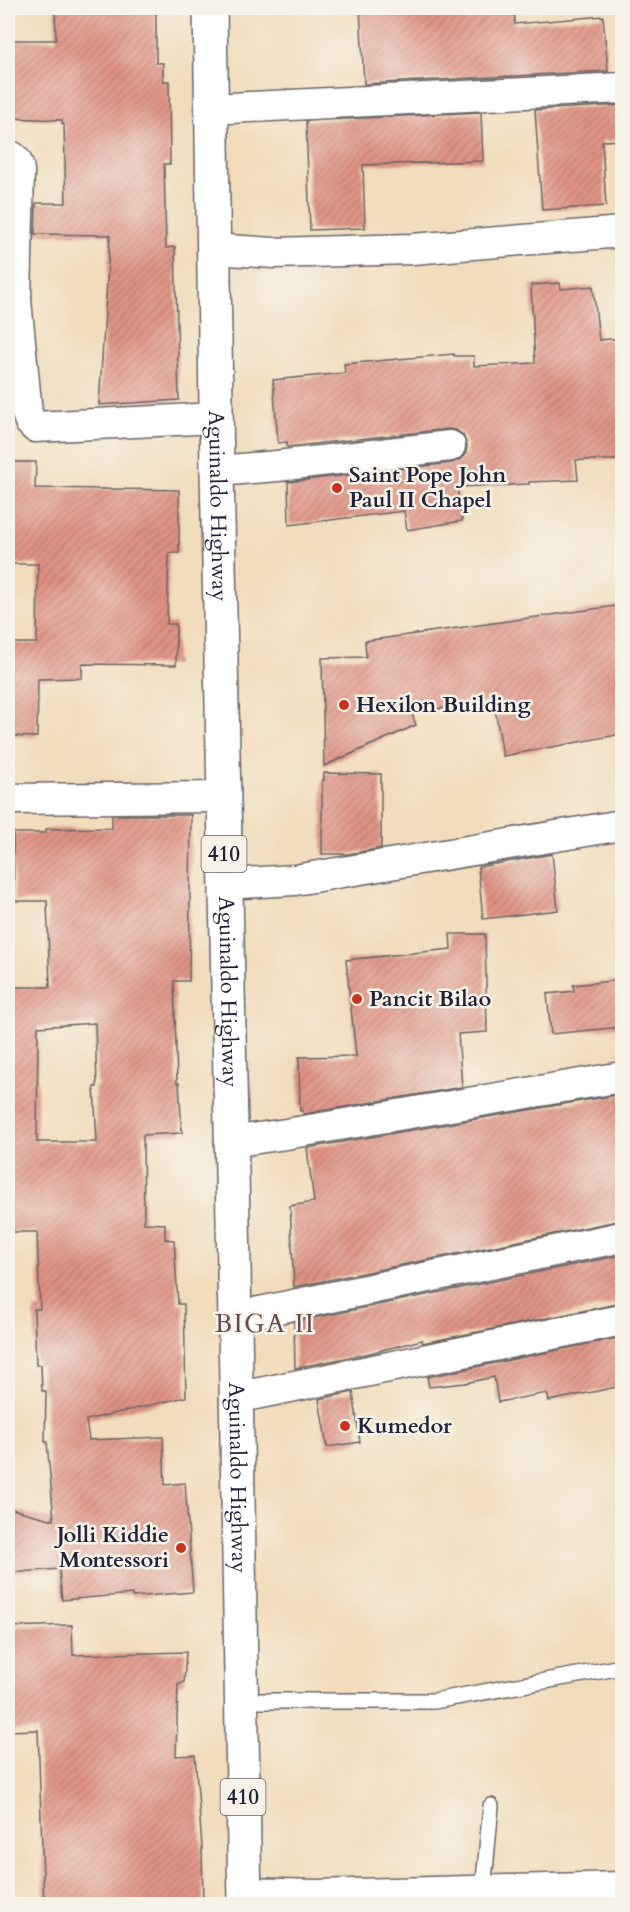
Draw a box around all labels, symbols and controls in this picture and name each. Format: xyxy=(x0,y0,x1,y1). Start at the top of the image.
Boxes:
street label: Aguinaldo Highway xyxy=(201,410,235,602)
place label: Saint Pope John Paul II Chapel xyxy=(349,460,506,515)
marker: Saint Pope John Paul II Chapel xyxy=(330,481,344,495)
place label: Hexilon Building xyxy=(356,690,532,720)
marker: Hexilon Building xyxy=(337,698,351,712)
road number: 410 xyxy=(202,836,246,872)
street label: Aguinaldo Highway xyxy=(211,896,245,1088)
place label: Pancit Bilao xyxy=(369,984,491,1014)
marker: Pancit Bilao xyxy=(350,992,364,1006)
district label: BIGA II xyxy=(215,1306,315,1341)
street label: Aguinaldo Highway xyxy=(221,1382,254,1574)
place label: Kumedor xyxy=(357,1411,452,1441)
marker: Kumedor xyxy=(338,1419,352,1433)
place label: Jolli Kiddie Montessori xyxy=(54,1520,169,1575)
marker: Jolli Kiddie Montessori xyxy=(174,1541,188,1555)
road number: 410 xyxy=(220,1779,266,1815)

